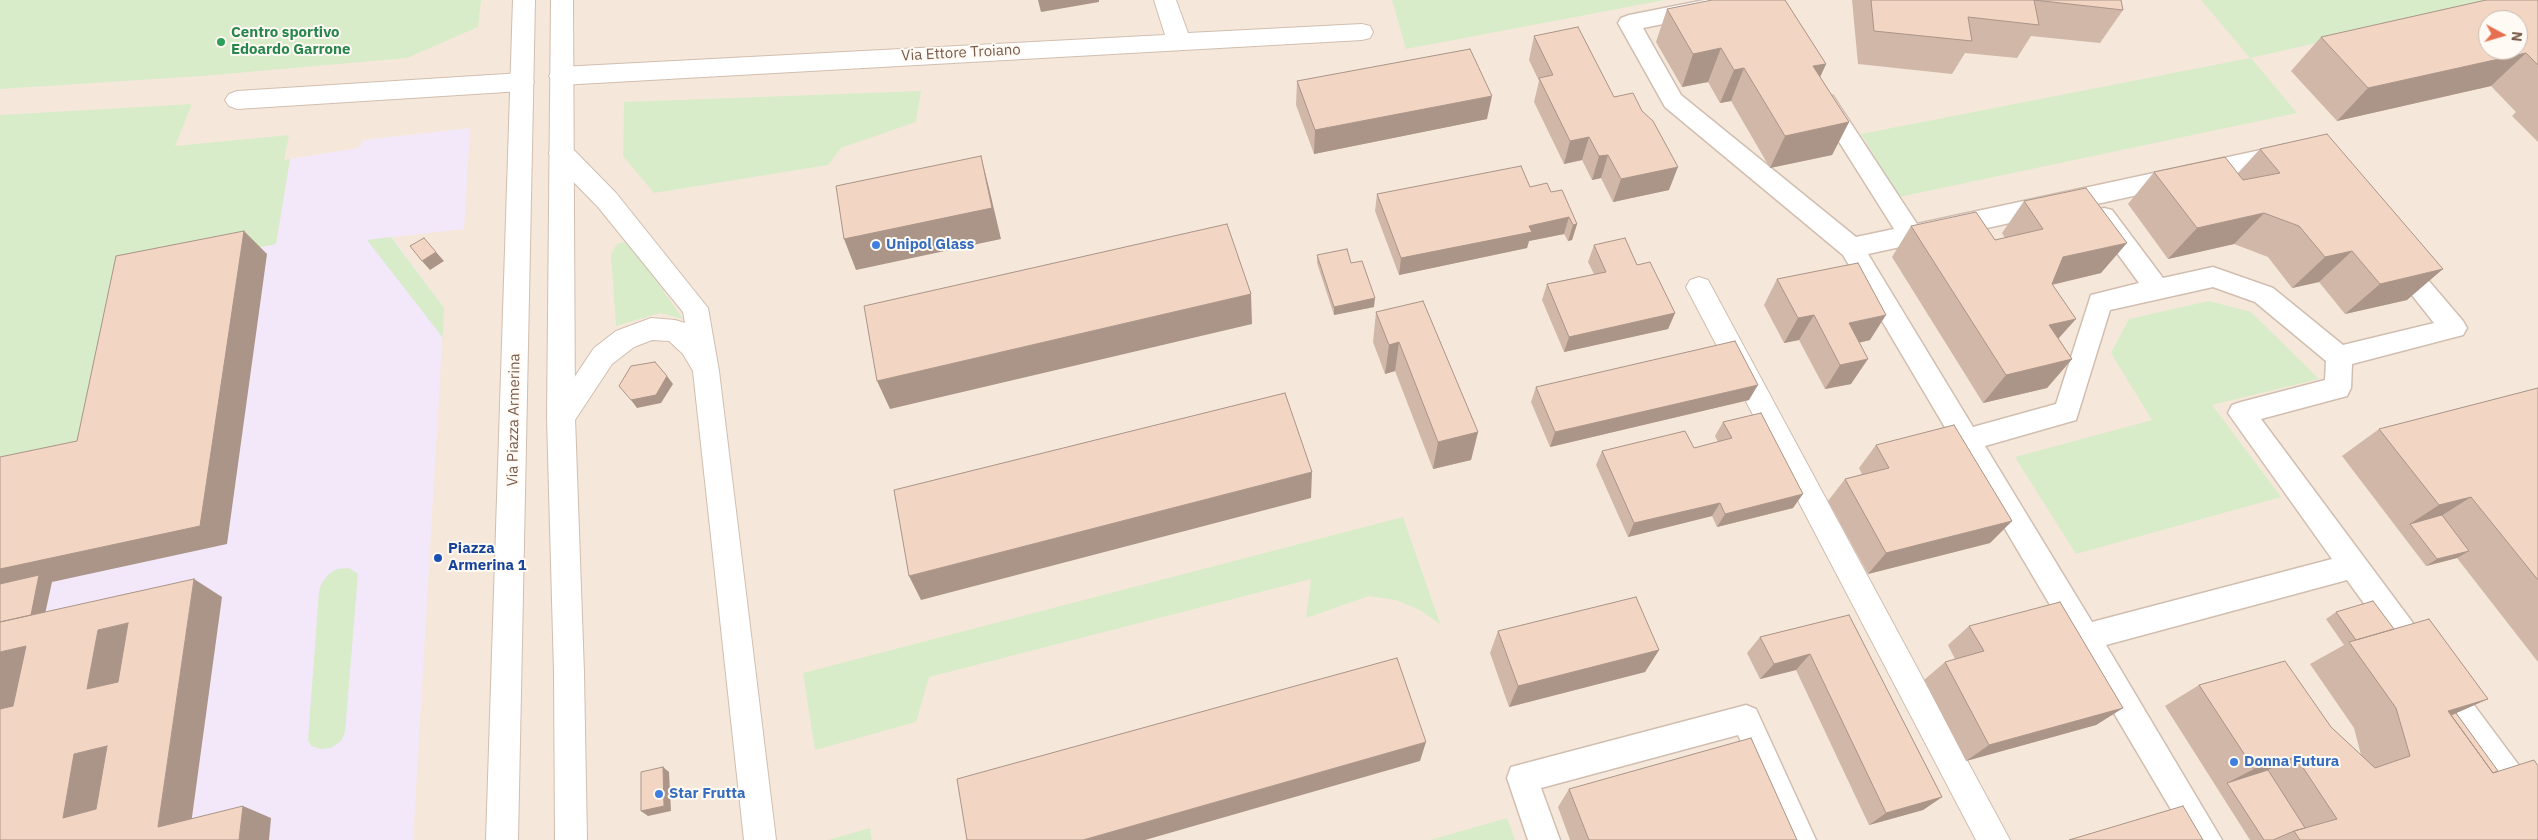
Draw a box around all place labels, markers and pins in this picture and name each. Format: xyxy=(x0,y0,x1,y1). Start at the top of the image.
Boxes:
place label: Centro sportivo Edoardo Garrone xyxy=(231,24,350,59)
marker: Centro sportivo Edoardo Garrone xyxy=(215,36,227,48)
place label: Unipol Glass xyxy=(886,236,974,254)
marker: Unipol Glass xyxy=(870,239,882,251)
place label: Piazza Armerina 1 xyxy=(448,540,527,575)
marker: Piazza Armerina 1 xyxy=(432,552,444,564)
place label: Donna Futura xyxy=(2244,753,2339,771)
marker: Donna Futura xyxy=(2228,756,2240,768)
place label: Star Frutta xyxy=(669,785,745,803)
marker: Star Frutta xyxy=(653,788,665,800)

